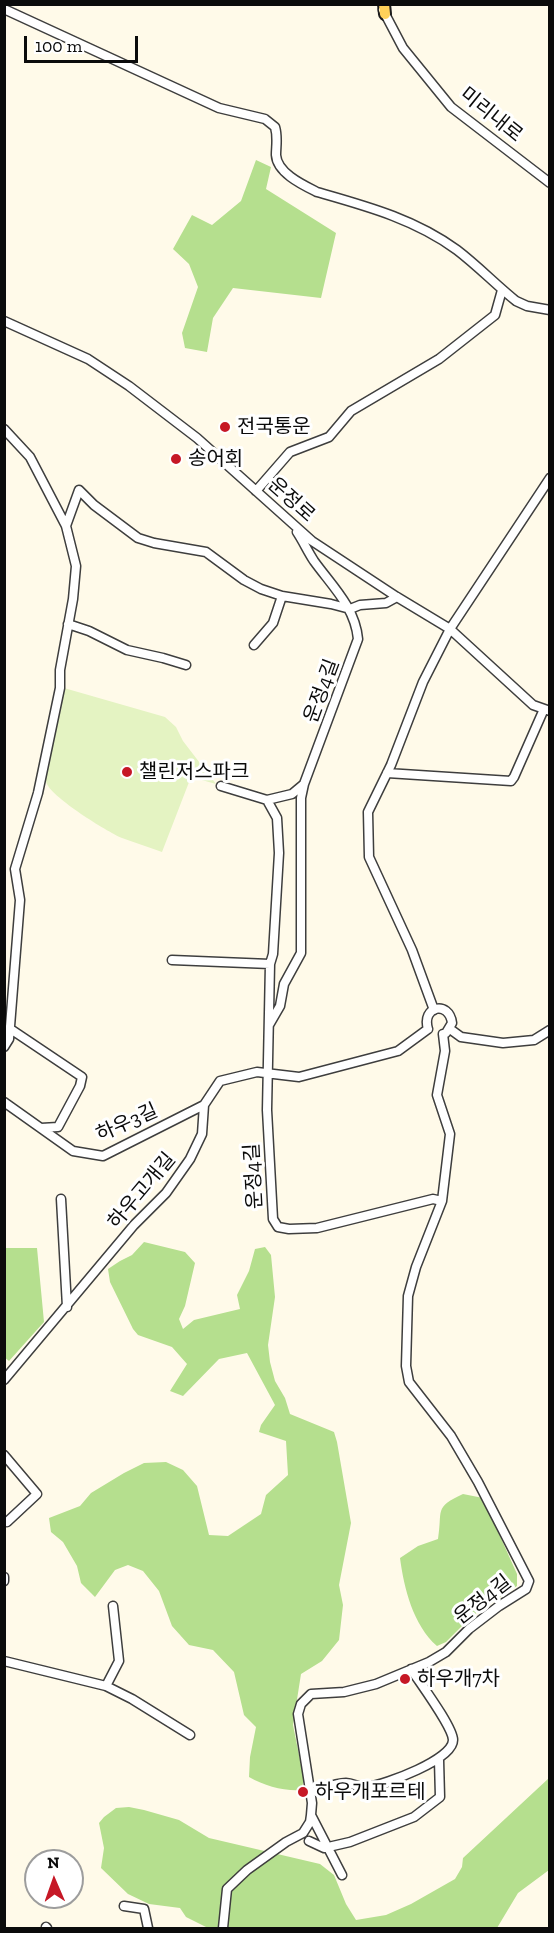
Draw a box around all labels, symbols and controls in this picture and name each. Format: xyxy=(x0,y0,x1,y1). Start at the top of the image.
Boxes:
scale bar xyxy=(27,24,141,62)
text: 100 m xyxy=(35,35,82,57)
street label: 미리내로 xyxy=(455,83,527,147)
place label: 전국통운 xyxy=(237,415,311,439)
marker: 전국통운 xyxy=(218,420,232,434)
place label: 송어회 xyxy=(188,447,243,471)
marker: 송어회 xyxy=(169,452,183,466)
street label: 운정로 xyxy=(262,473,320,527)
street label: 운정4길 xyxy=(299,656,345,726)
place label: 챌린저스파크 xyxy=(139,760,249,784)
marker: 챌린저스파크 xyxy=(120,765,134,779)
street label: 하우3길 xyxy=(92,1099,162,1147)
street label: 운정4길 xyxy=(240,1142,268,1210)
street label: 하우고개길 xyxy=(103,1148,181,1234)
street label: 운정4길 xyxy=(450,1570,516,1630)
place label: 하우개7차 xyxy=(417,1667,500,1691)
marker: 하우개7차 xyxy=(398,1672,412,1686)
place label: 하우개포르테 xyxy=(315,1780,425,1804)
marker: 하우개포르테 xyxy=(296,1785,310,1799)
north arrow xyxy=(24,1849,84,1909)
text: N xyxy=(47,1853,60,1872)

